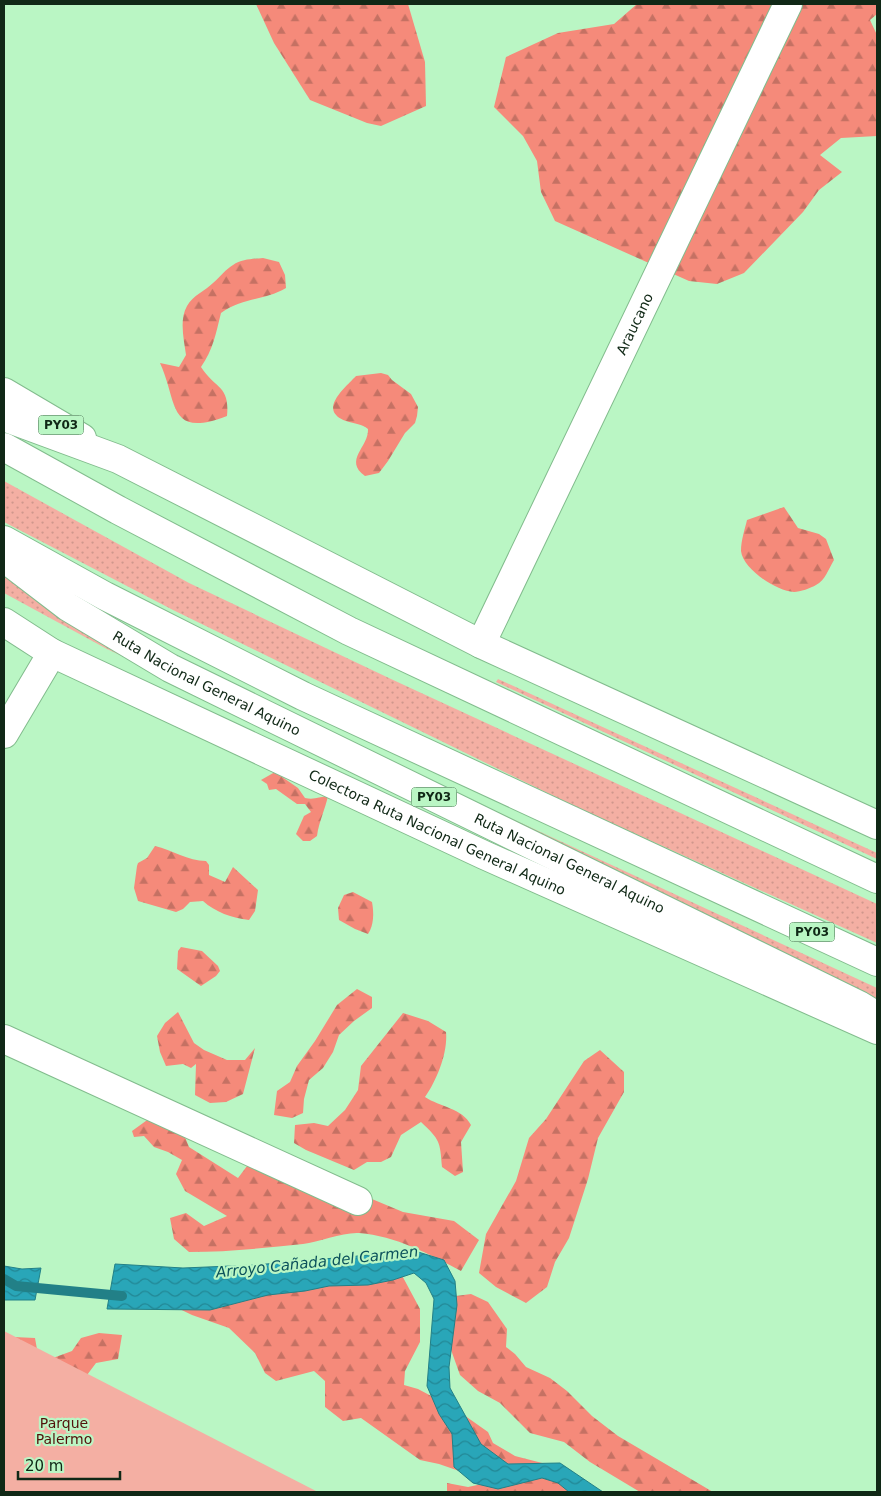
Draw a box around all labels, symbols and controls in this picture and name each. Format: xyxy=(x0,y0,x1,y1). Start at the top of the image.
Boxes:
street label: Araucano xyxy=(613,290,656,357)
road number: PY03 xyxy=(38,416,84,434)
street label: Ruta Nacional General Aquino xyxy=(110,628,303,739)
street label: Colectora Ruta Nacional General Aquino xyxy=(306,765,568,899)
road number: PY03 xyxy=(412,788,456,806)
street label: Ruta Nacional General Aquino xyxy=(471,810,667,916)
road number: PY03 xyxy=(790,922,834,942)
water label: Arroyo Cañada del Carmen xyxy=(214,1242,419,1282)
park label: Parque Palermo xyxy=(36,1415,92,1447)
scale bar xyxy=(18,1448,120,1480)
text: 20 m xyxy=(25,1457,63,1475)

